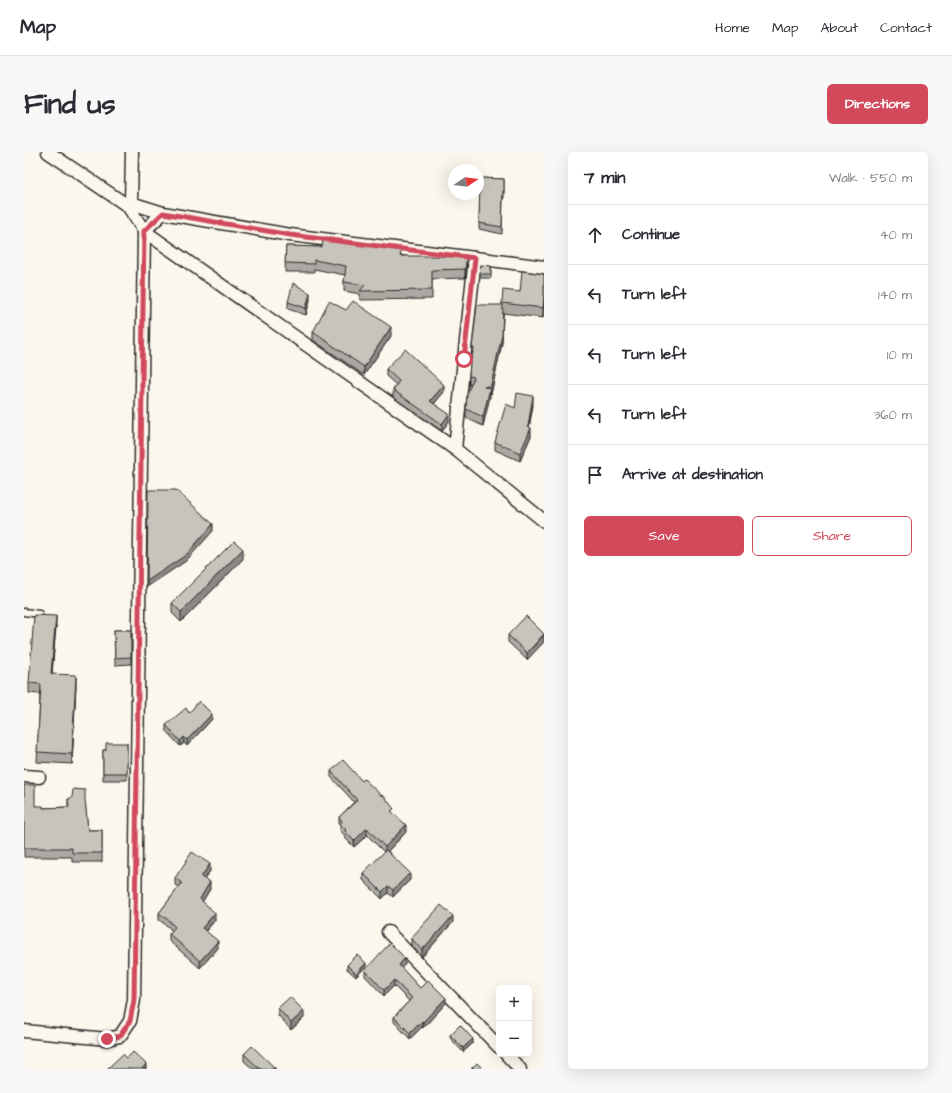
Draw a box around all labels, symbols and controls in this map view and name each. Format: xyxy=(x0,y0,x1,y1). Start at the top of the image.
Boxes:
text: Map xyxy=(20,14,56,41)
text: Home xyxy=(715,18,750,38)
text: Map xyxy=(772,18,798,38)
text: About xyxy=(820,18,858,38)
text: Contact xyxy=(880,18,932,38)
button: Directions xyxy=(827,84,928,124)
text: Find us xyxy=(24,85,115,124)
north arrow xyxy=(448,164,484,200)
text: 7 min xyxy=(584,166,626,190)
text: Walk · 550 m xyxy=(829,169,912,187)
icon: ahead xyxy=(584,224,606,246)
text: Continue xyxy=(622,224,680,245)
text: 40 m xyxy=(880,226,912,244)
icon: left xyxy=(584,284,606,306)
text: Turn left xyxy=(622,284,686,305)
text: 140 m xyxy=(878,286,912,304)
icon: left xyxy=(584,344,606,366)
text: Turn left xyxy=(622,344,686,365)
text: 10 m xyxy=(887,346,912,364)
route start xyxy=(455,350,473,368)
icon: left xyxy=(584,404,606,426)
text: Turn left xyxy=(622,404,686,425)
text: 360 m xyxy=(874,406,912,424)
icon: arrive xyxy=(584,464,606,486)
text: Arrive at destination xyxy=(622,464,763,485)
button: Save xyxy=(584,516,744,556)
button: Share xyxy=(752,516,912,556)
map controls xyxy=(496,985,532,1057)
button: + xyxy=(496,985,532,1021)
button: − xyxy=(496,1021,532,1057)
route end xyxy=(98,1030,116,1048)

